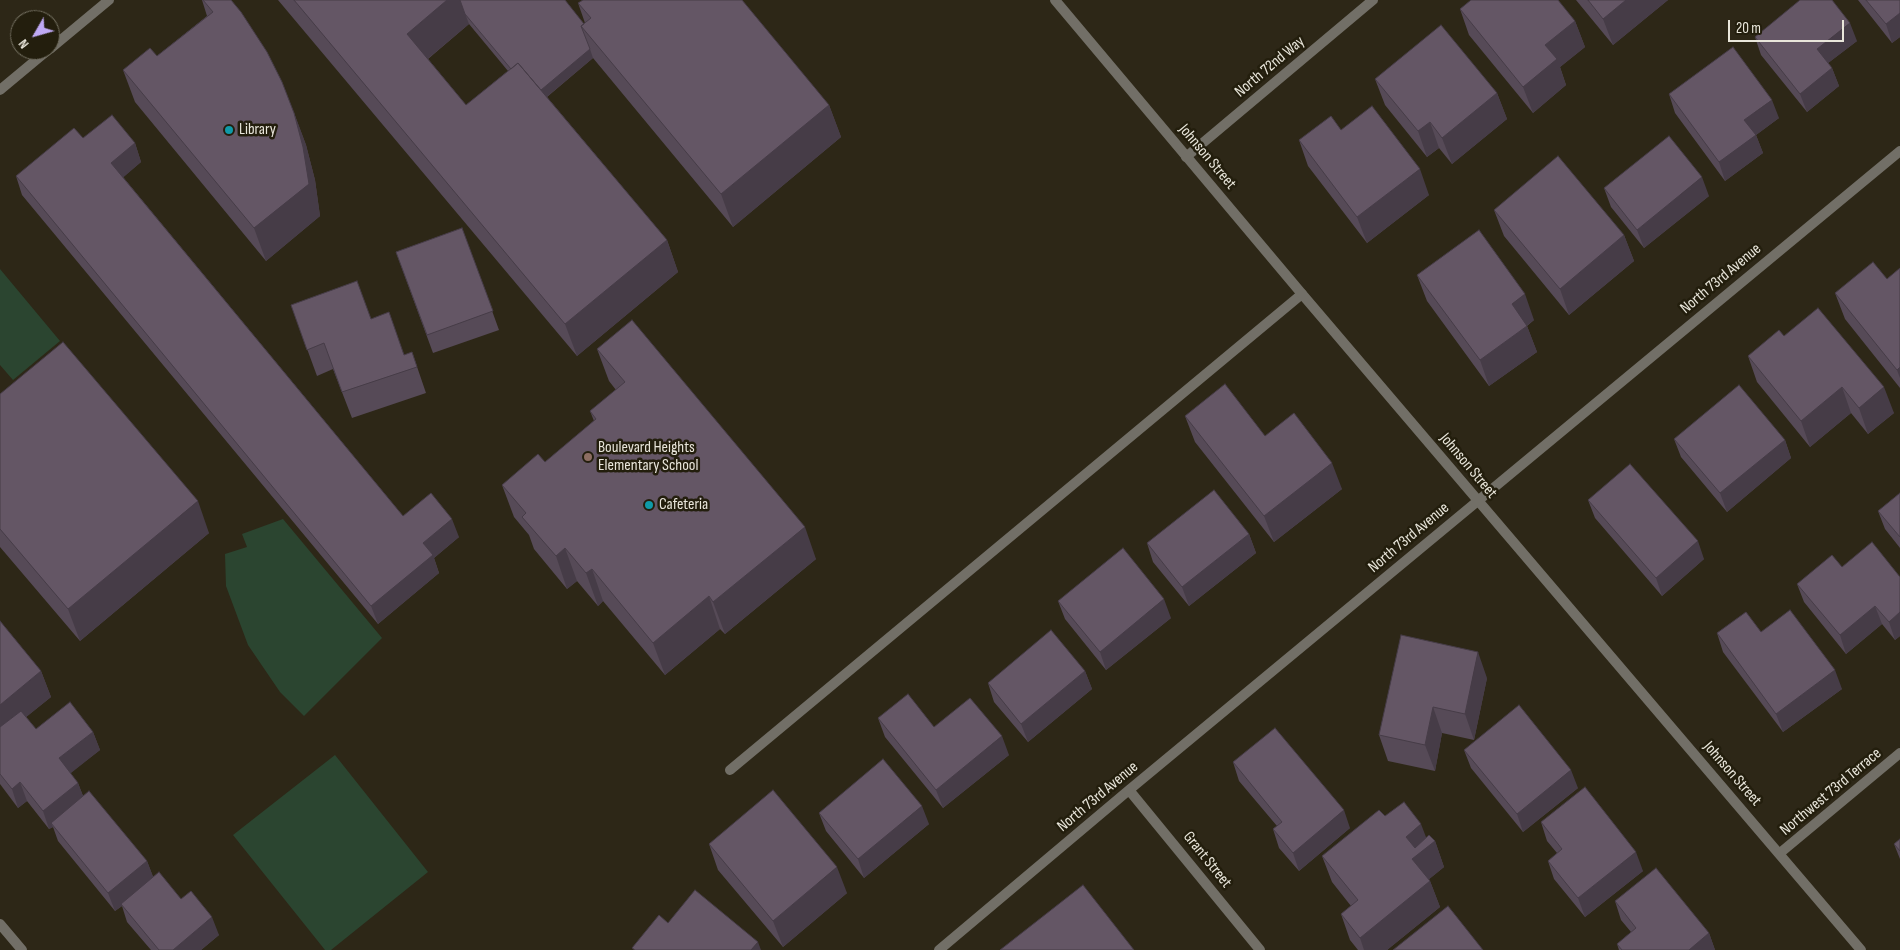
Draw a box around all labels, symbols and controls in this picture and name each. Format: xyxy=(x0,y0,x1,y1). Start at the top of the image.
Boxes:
north arrow xyxy=(10,10,60,60)
scale bar xyxy=(1730,10,1846,42)
text: 20 m xyxy=(1736,19,1761,38)
street label: North 72nd Way xyxy=(1231,32,1309,102)
text: N xyxy=(15,36,33,52)
place label: Library xyxy=(239,120,276,140)
street label: Johnson Street xyxy=(1174,121,1240,193)
marker: Library xyxy=(223,124,235,136)
street label: North 73rd Avenue xyxy=(1677,240,1765,318)
street label: Johnson Street xyxy=(1435,430,1501,502)
place label: Boulevard Heights Elementary School xyxy=(598,438,698,476)
marker: Boulevard Heights Elementary School xyxy=(582,451,594,463)
place label: Cafeteria xyxy=(659,495,708,515)
marker: Cafeteria xyxy=(643,499,655,511)
street label: North 73rd Avenue xyxy=(1365,499,1453,577)
street label: Johnson Street xyxy=(1699,738,1765,810)
street label: Northwest 73rd Terrace xyxy=(1776,744,1886,840)
street label: North 73rd Avenue xyxy=(1054,758,1142,836)
street label: Grant Street xyxy=(1179,828,1235,892)

